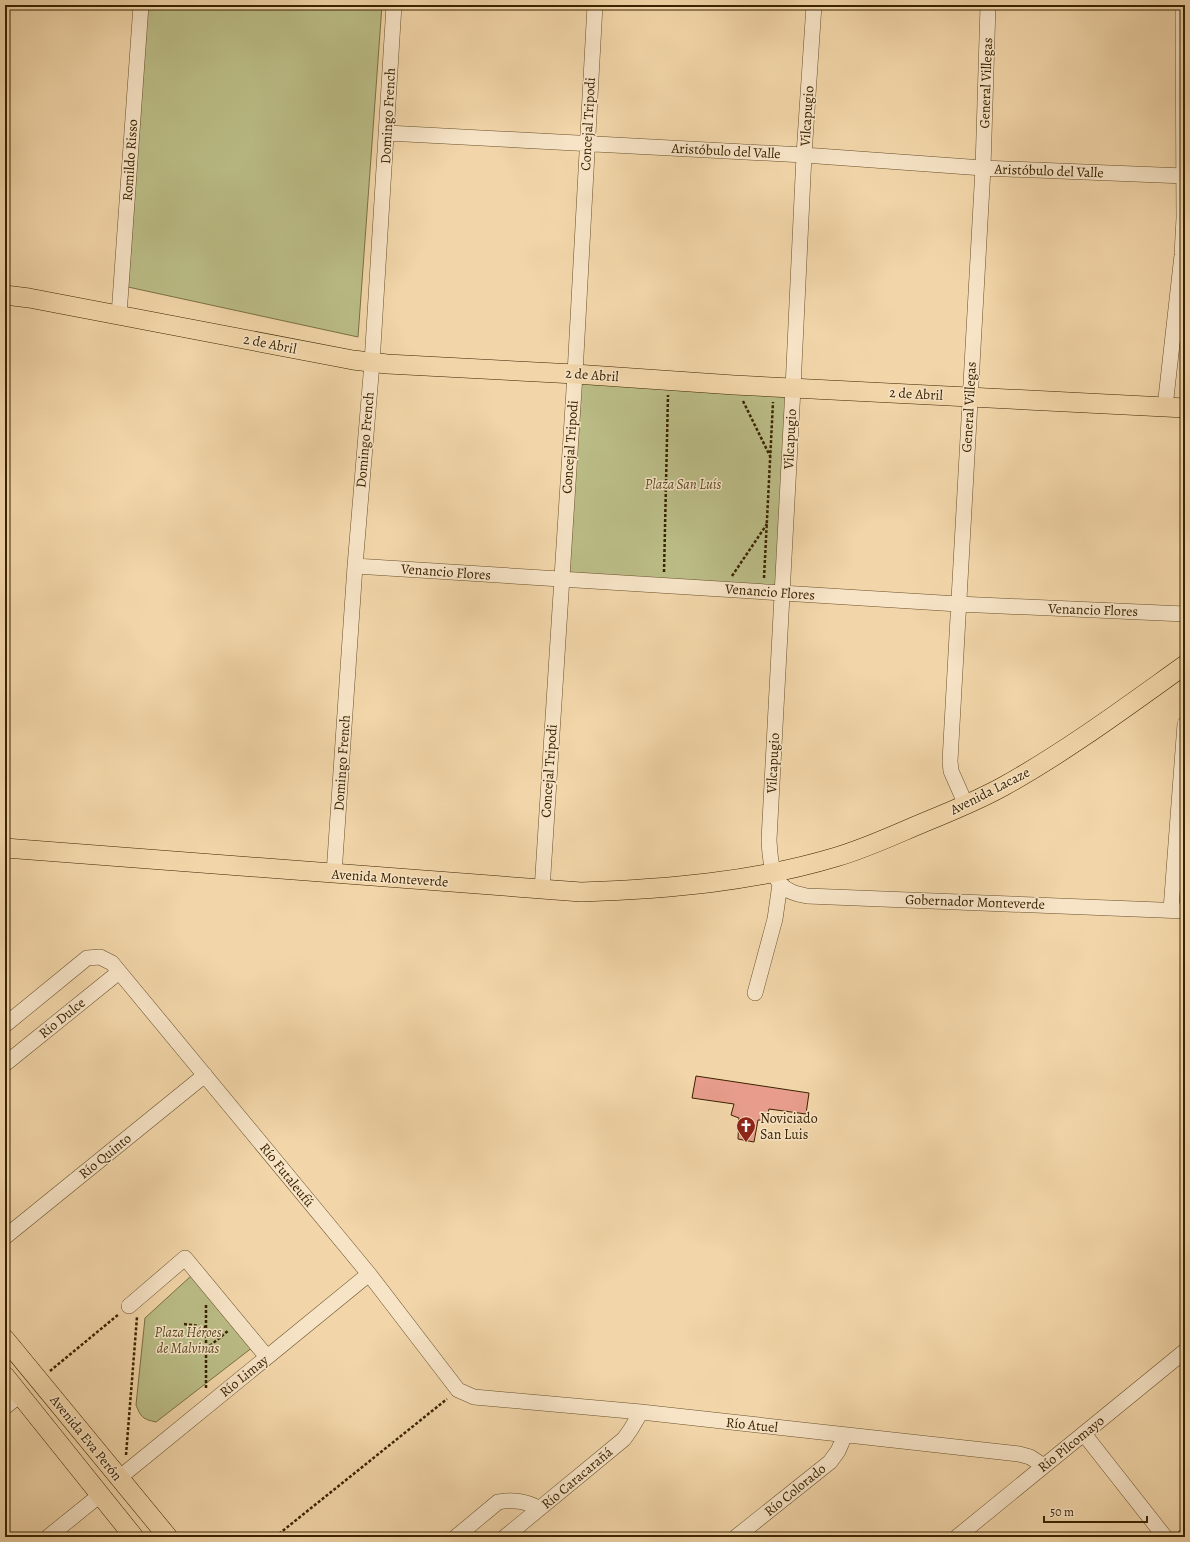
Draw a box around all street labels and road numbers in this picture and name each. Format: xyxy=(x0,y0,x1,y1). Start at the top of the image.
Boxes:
street label: General Villegas xyxy=(975,37,997,129)
street label: Domingo French xyxy=(376,67,400,165)
street label: Concejal Tripodi xyxy=(576,77,600,171)
street label: Vilcapugio xyxy=(795,85,819,148)
street label: Romildo Risso xyxy=(118,118,142,202)
street label: Aristóbulo del Valle xyxy=(670,139,781,163)
street label: Aristóbulo del Valle xyxy=(993,160,1104,182)
street label: 2 de Abril xyxy=(242,330,299,359)
street label: General Villegas xyxy=(957,361,981,453)
street label: 2 de Abril xyxy=(565,364,620,386)
street label: 2 de Abril xyxy=(889,383,944,405)
street label: Domingo French xyxy=(351,391,379,489)
street label: Concejal Tripodi xyxy=(557,400,583,494)
street label: Vilcapugio xyxy=(779,408,801,471)
street label: Venancio Flores xyxy=(399,559,492,585)
street label: Venancio Flores xyxy=(723,579,816,605)
street label: Venancio Flores xyxy=(1047,599,1138,621)
street label: Domingo French xyxy=(329,714,355,812)
street label: Concejal Tripodi xyxy=(536,724,562,818)
street label: Vilcapugio xyxy=(762,732,784,795)
street label: Avenida Lacaze xyxy=(946,763,1033,820)
street label: Avenida Monteverde xyxy=(330,864,449,892)
street label: Gobernador Monteverde xyxy=(905,890,1045,914)
street label: Río Dulce xyxy=(35,993,89,1043)
street label: Río Quinto xyxy=(75,1129,135,1183)
street label: Río Futaleufú xyxy=(255,1139,319,1211)
street label: Río Limay xyxy=(216,1350,273,1401)
street label: Avenida Eva Perón xyxy=(45,1390,127,1485)
street label: Río Pilcomayo xyxy=(1034,1411,1108,1477)
street label: Río Atuel xyxy=(725,1413,780,1437)
street label: Río Caracarañá xyxy=(537,1442,617,1513)
street label: Río Colorado xyxy=(760,1459,830,1521)

